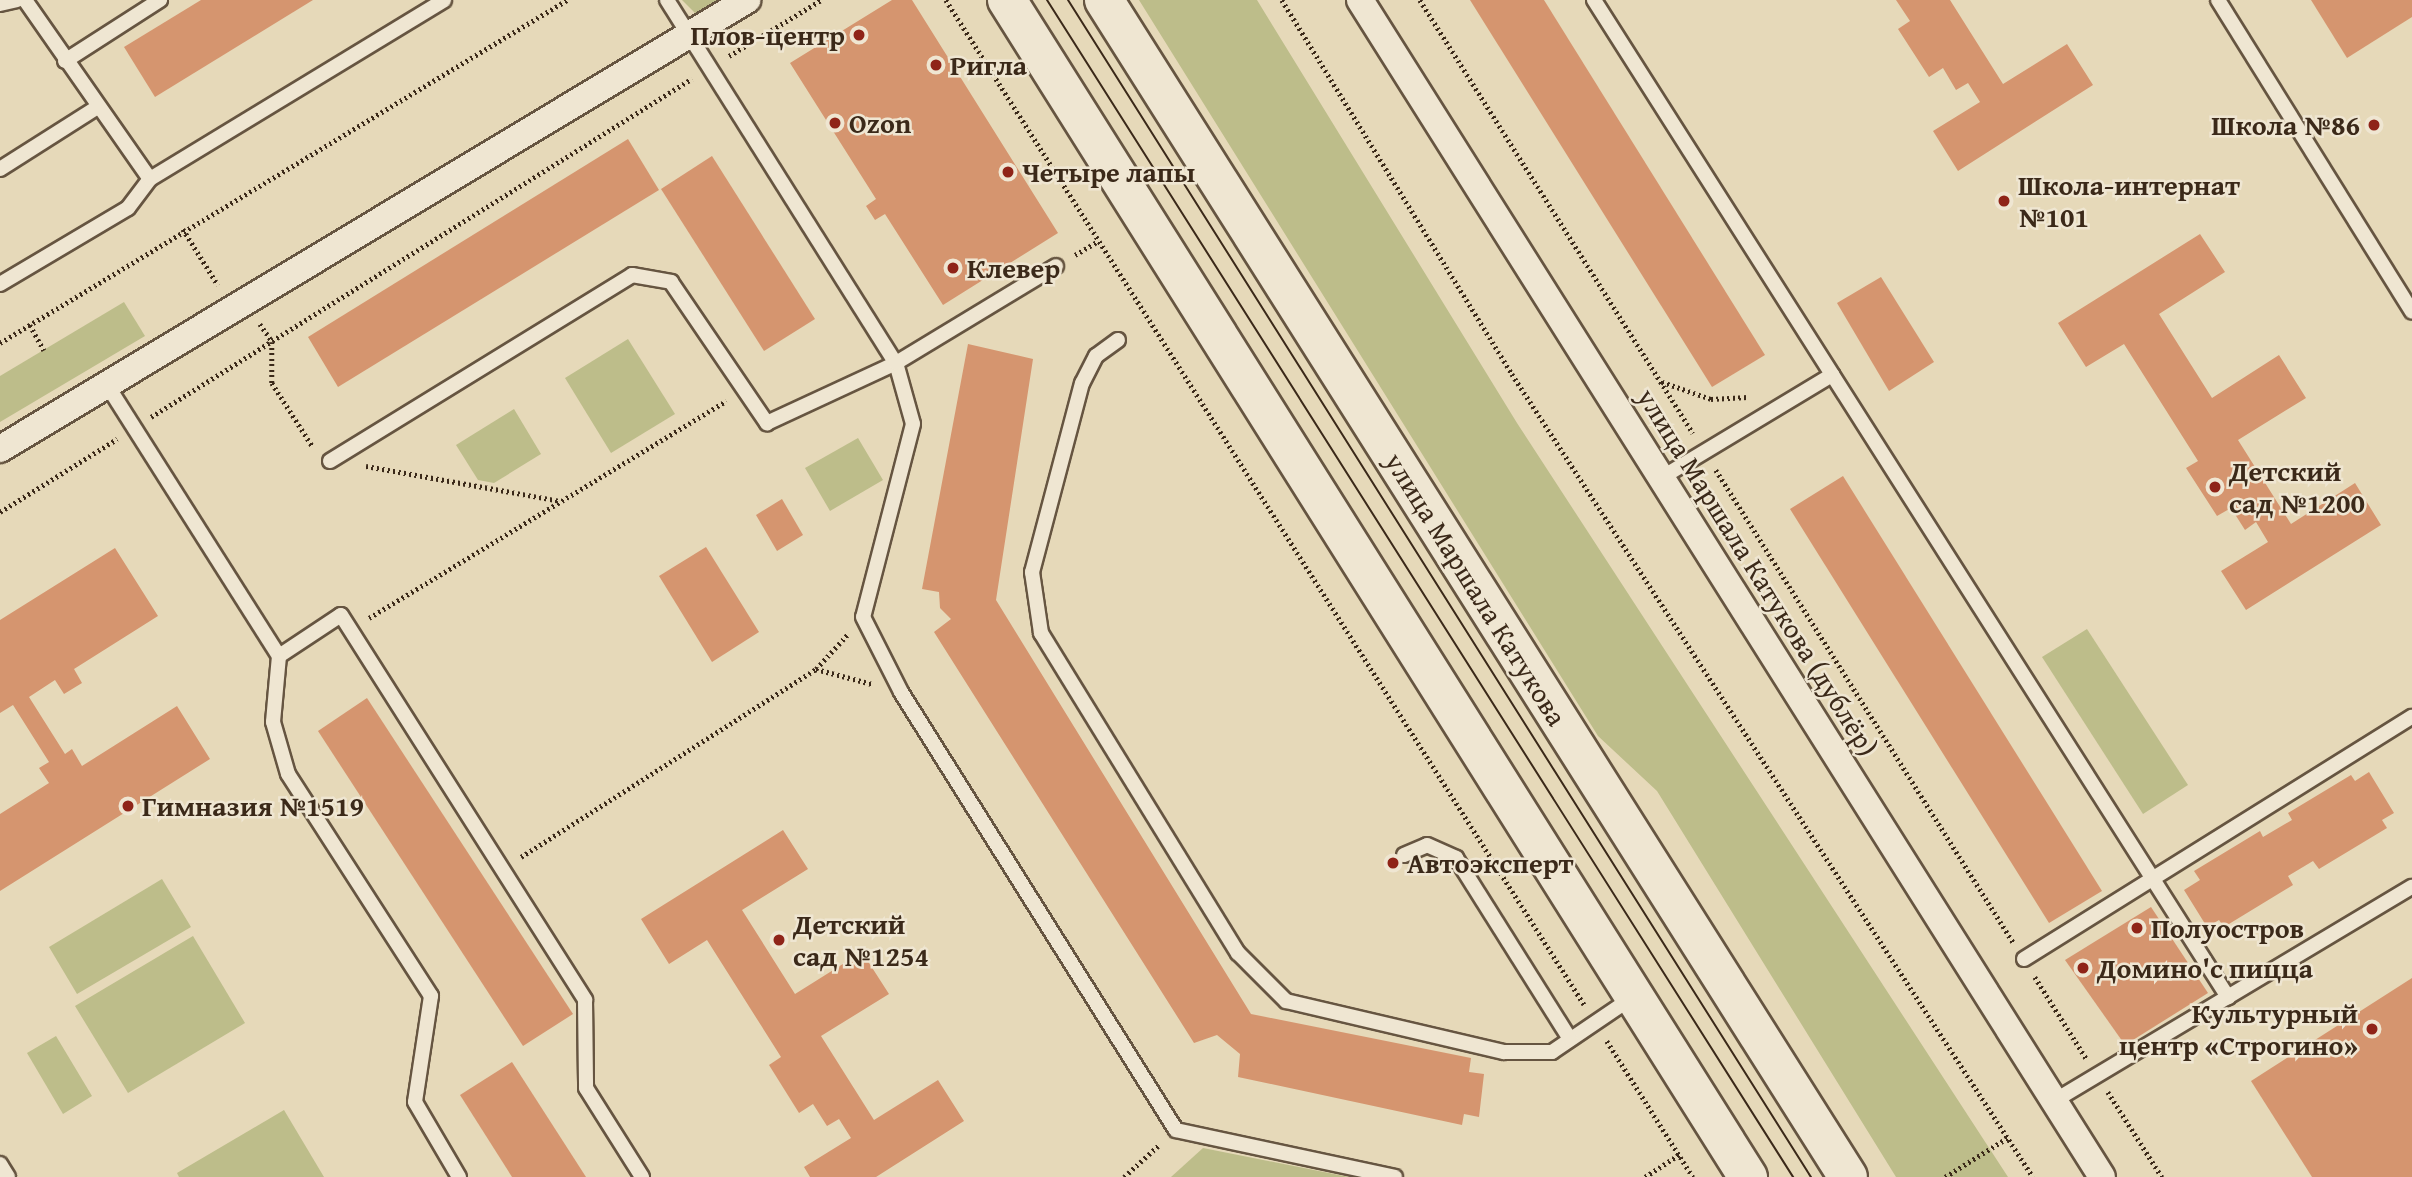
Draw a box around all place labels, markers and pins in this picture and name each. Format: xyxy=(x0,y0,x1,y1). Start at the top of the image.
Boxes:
place label: Плов-центр xyxy=(690,18,845,52)
marker: Плов-центр xyxy=(851,27,867,43)
place label: Ригла xyxy=(950,48,1027,82)
marker: Ригла xyxy=(928,57,944,73)
place label: Ozon xyxy=(849,106,911,140)
place label: Школа №86 xyxy=(2211,108,2360,142)
marker: Ozon xyxy=(827,115,843,131)
marker: Школа №86 xyxy=(2366,117,2382,133)
place label: Четыре лапы xyxy=(1022,155,1195,189)
marker: Четыре лапы xyxy=(1000,164,1016,180)
place label: Школа-интернат №101 xyxy=(2018,168,2240,234)
marker: Школа-интернат №101 xyxy=(1996,193,2012,209)
place label: Клевер xyxy=(967,251,1060,285)
marker: Клевер xyxy=(945,260,961,276)
place label: Детский сад №1200 xyxy=(2229,454,2365,520)
marker: Детский сад №1200 xyxy=(2207,479,2223,495)
place label: Гимназия №1519 xyxy=(142,789,364,823)
marker: Гимназия №1519 xyxy=(120,798,136,814)
place label: Автоэксперт xyxy=(1407,846,1574,880)
marker: Автоэксперт xyxy=(1385,855,1401,871)
place label: Детский сад №1254 xyxy=(793,907,929,973)
place label: Полуостров xyxy=(2151,911,2304,945)
marker: Полуостров xyxy=(2129,920,2145,936)
marker: Детский сад №1254 xyxy=(771,932,787,948)
place label: Домино'с пицца xyxy=(2097,951,2313,985)
marker: Домино'с пицца xyxy=(2075,960,2091,976)
place label: Культурный центр «Строгино» xyxy=(2119,996,2358,1062)
marker: Культурный центр «Строгино» xyxy=(2364,1021,2380,1037)

